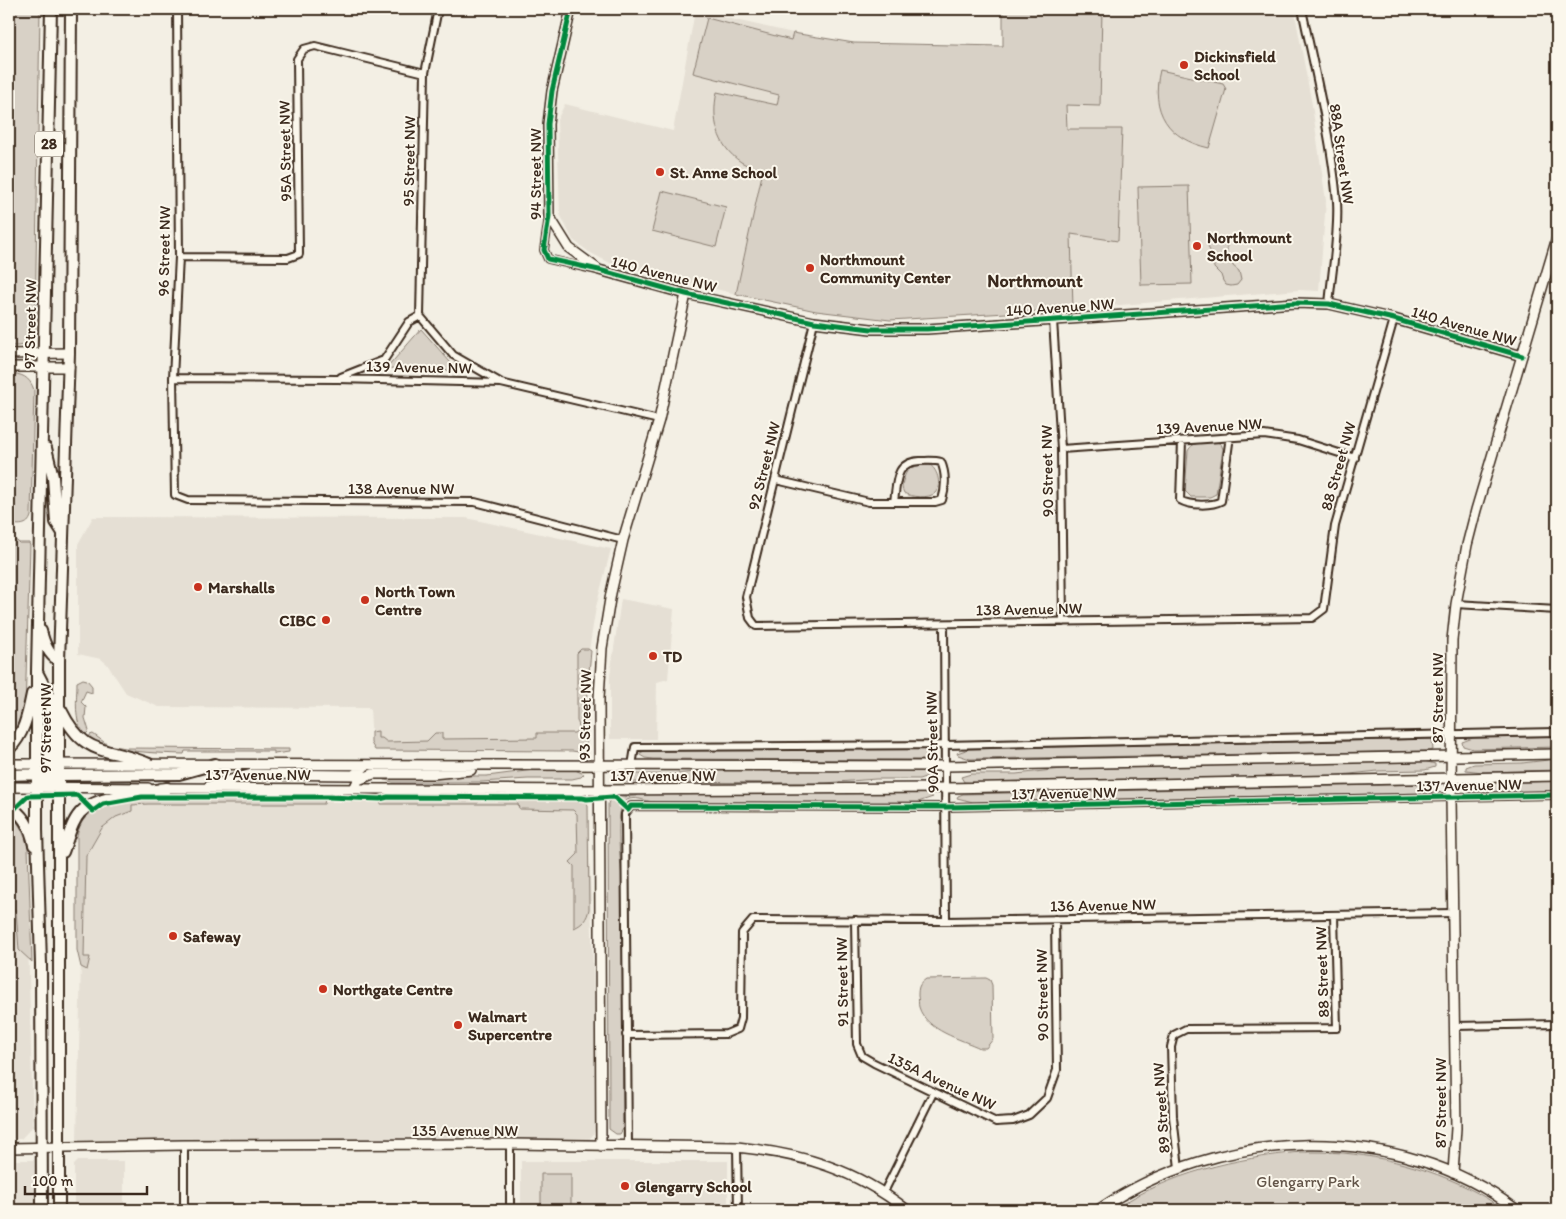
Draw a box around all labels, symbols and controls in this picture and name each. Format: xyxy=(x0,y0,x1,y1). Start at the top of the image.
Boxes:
place label: Dickinsfield School xyxy=(1194,47,1276,84)
marker: Dickinsfield School xyxy=(1178,59,1190,71)
street label: 95A Street NW xyxy=(275,100,295,202)
street label: 88A Street NW xyxy=(1326,102,1359,206)
street label: 95 Street NW xyxy=(399,115,419,207)
street label: 94 Street NW xyxy=(526,128,545,220)
road number: 28 xyxy=(35,132,63,156)
place label: St. Anne School xyxy=(670,163,778,182)
marker: St. Anne School xyxy=(654,166,666,178)
street label: 96 Street NW xyxy=(154,205,174,297)
place label: Northmount School xyxy=(1207,228,1292,265)
marker: Northmount School xyxy=(1191,240,1203,252)
place label: Northmount Community Center xyxy=(820,250,951,288)
street label: 140 Avenue NW xyxy=(609,252,719,296)
marker: Northmount Community Center xyxy=(804,262,816,274)
district label: Northmount xyxy=(987,270,1083,292)
street label: 97 Street NW xyxy=(20,278,40,369)
street label: 140 Avenue NW xyxy=(1005,294,1115,320)
street label: 140 Avenue NW xyxy=(1409,302,1519,350)
street label: 139 Avenue NW xyxy=(366,357,473,377)
street label: 139 Avenue NW xyxy=(1155,414,1263,438)
street label: 92 Street NW xyxy=(744,419,784,512)
street label: 88 Street NW xyxy=(1316,419,1360,513)
street label: 90 Street NW xyxy=(1037,424,1057,517)
street label: 138 Avenue NW xyxy=(348,479,455,498)
place label: Marshalls xyxy=(208,578,275,597)
marker: Marshalls xyxy=(192,581,204,593)
place label: North Town Centre xyxy=(375,582,455,619)
marker: North Town Centre xyxy=(359,594,371,606)
street label: 138 Avenue NW xyxy=(976,599,1083,619)
place label: CIBC xyxy=(279,611,317,630)
marker: CIBC xyxy=(320,614,332,626)
place label: TD xyxy=(662,647,682,666)
marker: TD xyxy=(647,650,659,662)
street label: 87 Street NW xyxy=(1428,652,1447,743)
street label: 93 Street NW xyxy=(575,669,595,761)
street label: 97 Street NW xyxy=(36,683,55,773)
street label: 90A Street NW xyxy=(922,690,942,793)
street label: 137 Avenue NW xyxy=(205,765,311,784)
street label: 137 Avenue NW xyxy=(610,766,716,785)
street label: 137 Avenue NW xyxy=(1416,775,1522,795)
street label: 137 Avenue NW xyxy=(1011,783,1117,803)
street label: 136 Avenue NW xyxy=(1050,895,1157,915)
street label: 88 Street NW xyxy=(1311,926,1333,1018)
place label: Safeway xyxy=(183,927,241,947)
marker: Safeway xyxy=(167,930,179,942)
street label: 91 Street NW xyxy=(832,937,852,1027)
street label: 90 Street NW xyxy=(1032,948,1052,1041)
place label: Northgate Centre xyxy=(333,980,453,1000)
marker: Northgate Centre xyxy=(317,983,329,995)
place label: Walmart Supercentre xyxy=(468,1007,553,1045)
marker: Walmart Supercentre xyxy=(452,1019,464,1031)
street label: 135A Avenue NW xyxy=(885,1048,999,1114)
street label: 87 Street NW xyxy=(1431,1057,1450,1148)
street label: 89 Street NW xyxy=(1148,1062,1174,1154)
street label: 135 Avenue NW xyxy=(412,1121,518,1140)
scale bar xyxy=(25,1164,148,1196)
text: 100 m xyxy=(32,1172,74,1190)
park label: Glengarry Park xyxy=(1256,1172,1360,1191)
place label: Glengarry School xyxy=(635,1177,752,1197)
marker: Glengarry School xyxy=(619,1180,631,1192)

